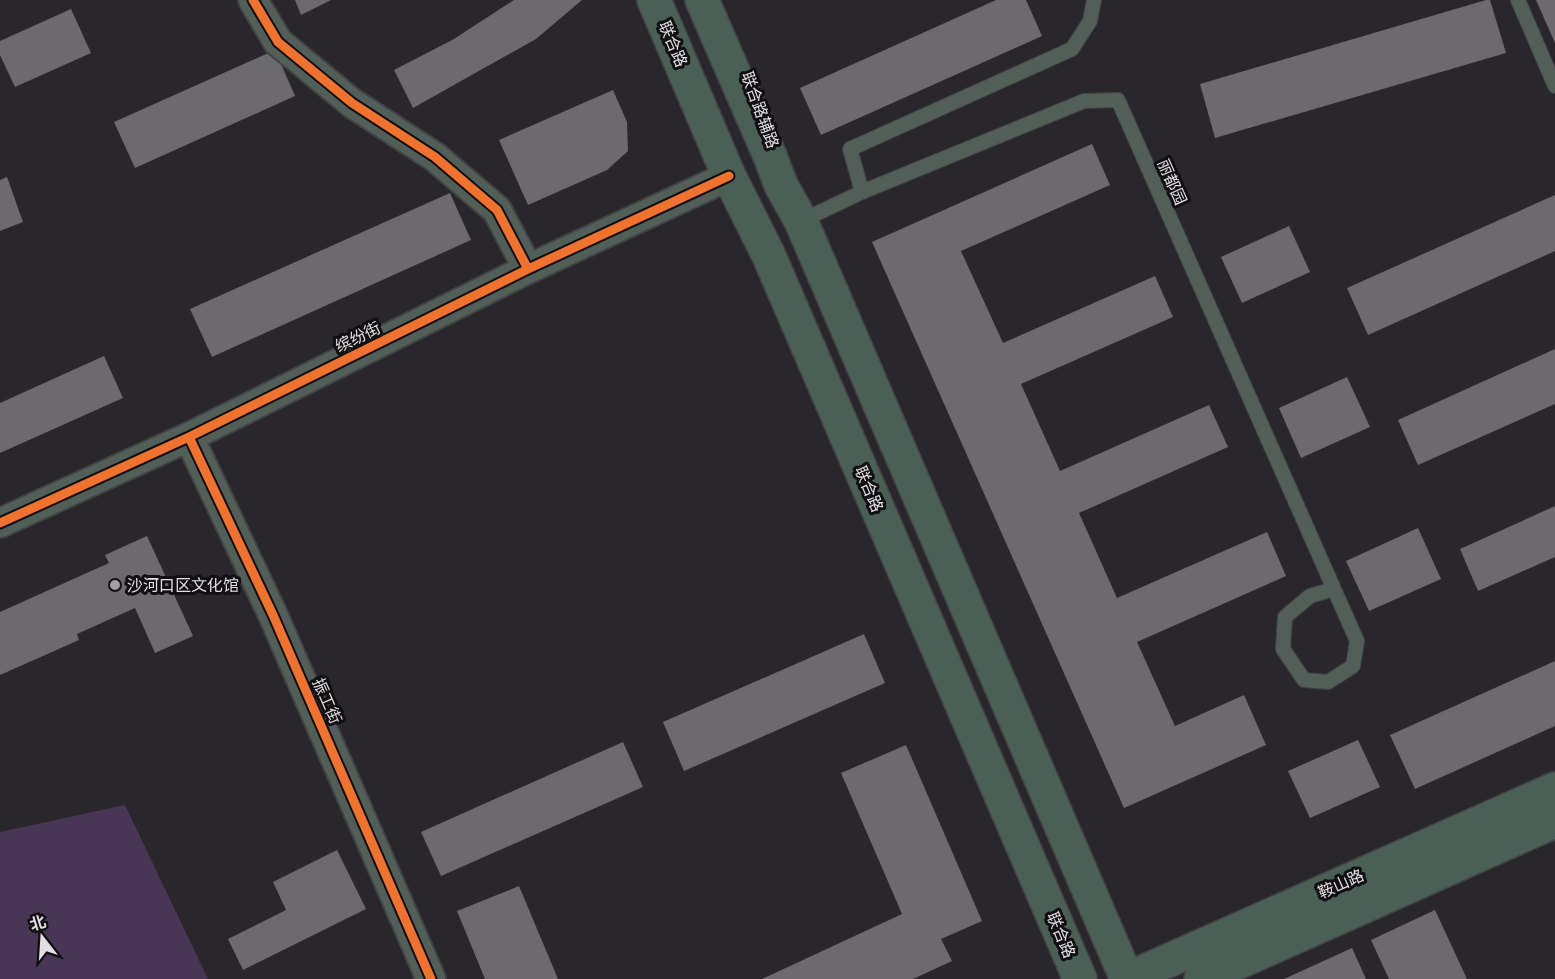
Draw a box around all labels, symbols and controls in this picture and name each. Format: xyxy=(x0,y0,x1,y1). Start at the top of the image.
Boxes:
street label: 联合路 xyxy=(655,18,691,70)
street label: 联合路辅路 xyxy=(737,69,783,151)
street label: 丽都园 xyxy=(1154,156,1190,208)
street label: 缤纷街 xyxy=(332,318,384,356)
street label: 联合路 xyxy=(851,463,887,515)
place label: 沙河口区文化馆 xyxy=(127,576,239,595)
marker: 沙河口区文化馆 xyxy=(108,578,122,592)
street label: 振工街 xyxy=(309,675,345,727)
street label: 鞍山路 xyxy=(1315,866,1367,902)
north arrow xyxy=(12,907,72,967)
street label: 联合路 xyxy=(1043,909,1079,961)
text: 北 xyxy=(27,912,48,935)

